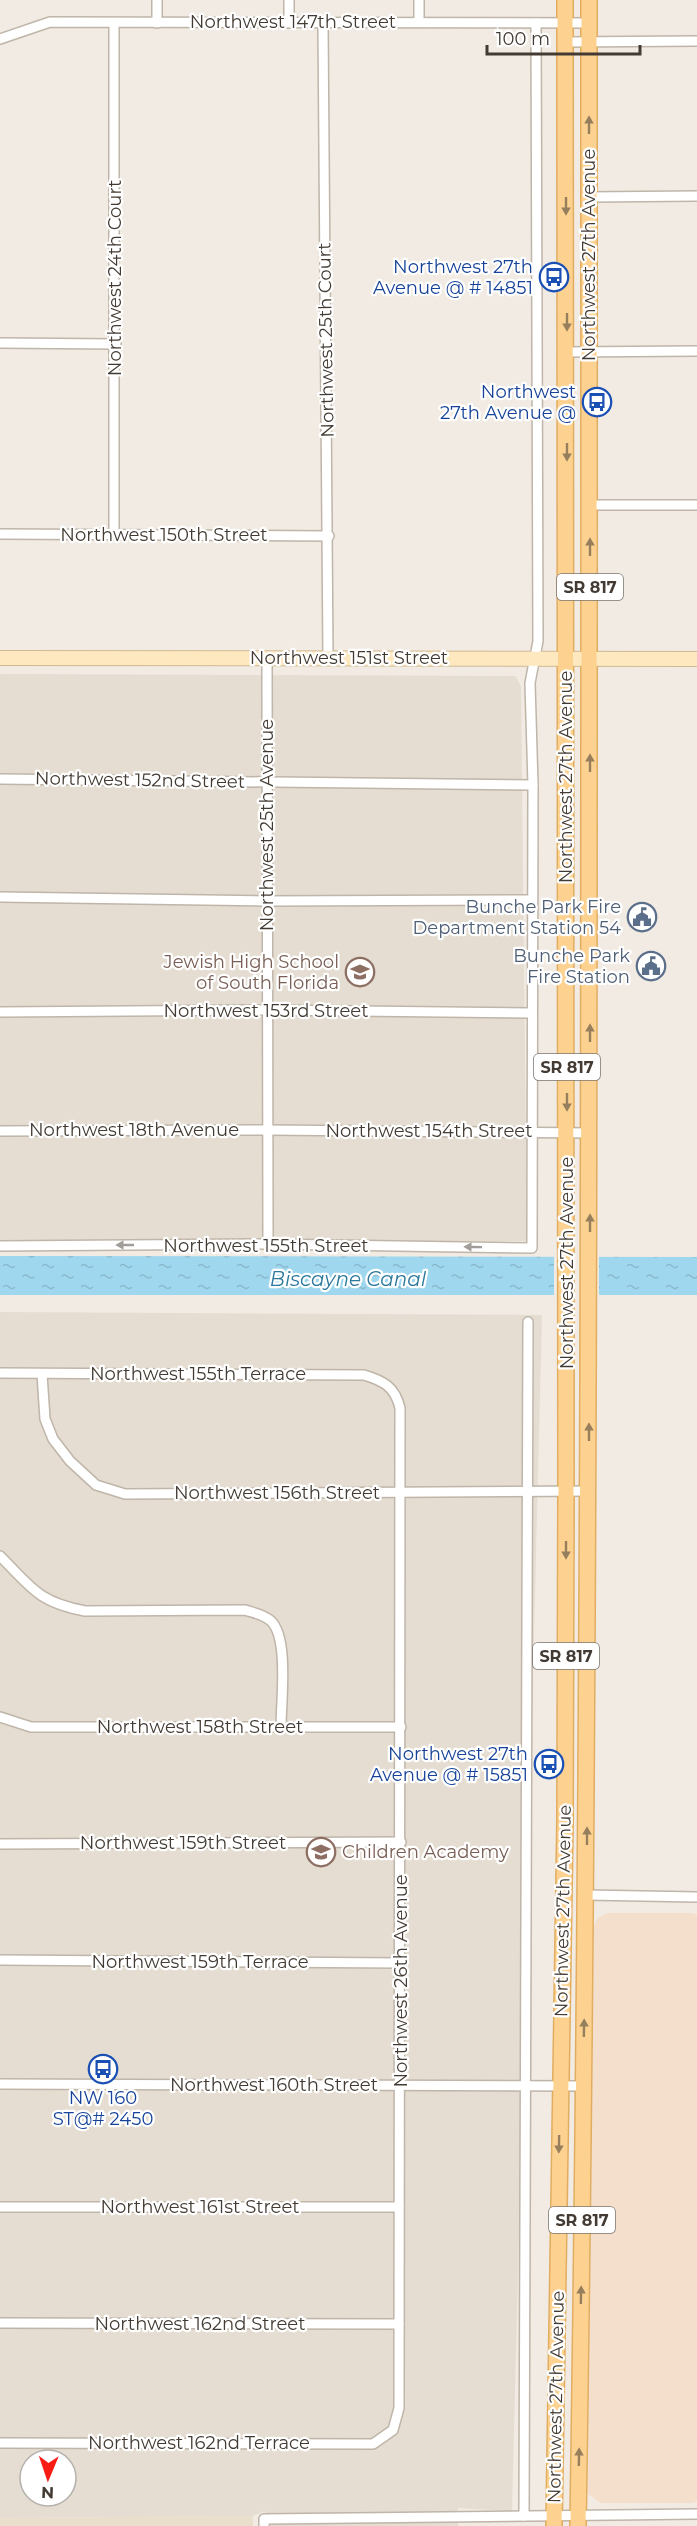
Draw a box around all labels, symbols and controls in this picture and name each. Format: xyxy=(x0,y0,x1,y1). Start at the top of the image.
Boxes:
street label: Northwest 147th Street xyxy=(190,11,396,33)
scale bar xyxy=(487,18,640,56)
text: 100 m xyxy=(496,28,550,50)
one-way arrow xyxy=(584,116,594,135)
street label: Northwest 27th Avenue xyxy=(578,149,600,361)
street label: Northwest 24th Court xyxy=(104,180,126,376)
one-way arrow xyxy=(561,196,571,215)
street label: Northwest 25th Court xyxy=(313,242,339,438)
place label: Northwest 27th Avenue @ # 14851 xyxy=(373,256,533,299)
bus stop icon: Northwest 27th Avenue @ # 14851 xyxy=(538,261,570,293)
one-way arrow xyxy=(562,312,572,331)
place label: Northwest 27th Avenue @ xyxy=(440,381,576,424)
bus stop icon: Northwest 27th Avenue @ xyxy=(581,386,613,418)
one-way arrow xyxy=(562,443,572,462)
street label: Northwest 150th Street xyxy=(60,524,268,546)
one-way arrow xyxy=(585,538,595,557)
road number: SR 817 xyxy=(557,574,623,600)
street label: Northwest 151st Street xyxy=(250,647,448,669)
street label: Northwest 27th Avenue xyxy=(555,671,577,883)
street label: Northwest 25th Avenue xyxy=(256,719,278,931)
one-way arrow xyxy=(585,754,595,773)
street label: Northwest 152nd Street xyxy=(35,767,245,793)
place label: Bunche Park Fire Department Station 54 xyxy=(412,896,621,939)
public building icon: Bunche Park Fire Department Station 54 xyxy=(626,901,658,933)
place label: Bunche Park Fire Station xyxy=(513,945,630,988)
public building icon: Bunche Park Fire Station xyxy=(635,950,667,982)
place label: Jewish High School of South Florida xyxy=(163,951,339,994)
school or university icon: Jewish High School of South Florida xyxy=(344,956,376,988)
street label: Northwest 153rd Street xyxy=(163,1000,369,1022)
one-way arrow xyxy=(585,1023,595,1042)
road number: SR 817 xyxy=(534,1054,600,1080)
one-way arrow xyxy=(562,1092,572,1111)
street label: Northwest 18th Avenue xyxy=(29,1119,239,1141)
street label: Northwest 154th Street xyxy=(325,1120,533,1142)
street label: Northwest 27th Avenue xyxy=(556,1157,578,1369)
one-way arrow xyxy=(585,1213,595,1232)
street label: Northwest 155th Street xyxy=(163,1235,369,1257)
one-way arrow xyxy=(116,1240,135,1250)
one-way arrow xyxy=(464,1242,483,1252)
water label: Biscayne Canal xyxy=(270,1267,427,1291)
street label: Northwest 155th Terrace xyxy=(90,1363,306,1385)
one-way arrow xyxy=(584,1423,594,1442)
street label: Northwest 156th Street xyxy=(174,1482,380,1504)
one-way arrow xyxy=(561,1540,571,1559)
road number: SR 817 xyxy=(533,1643,599,1669)
street label: Northwest 158th Street xyxy=(97,1716,303,1738)
place label: Northwest 27th Avenue @ # 15851 xyxy=(370,1743,528,1786)
bus stop icon: Northwest 27th Avenue @ # 15851 xyxy=(533,1748,565,1780)
street label: Northwest 27th Avenue xyxy=(550,1804,576,2017)
one-way arrow xyxy=(582,1827,591,1846)
street label: Northwest 159th Street xyxy=(80,1832,286,1854)
school or university icon: Children Academy xyxy=(305,1836,337,1868)
place label: Children Academy xyxy=(342,1841,509,1863)
street label: Northwest 26th Avenue xyxy=(390,1874,412,2088)
street label: Northwest 159th Terrace xyxy=(91,1951,309,1973)
one-way arrow xyxy=(580,2018,589,2037)
bus stop icon: NW 160 ST@# 2450 xyxy=(87,2053,119,2085)
street label: Northwest 160th Street xyxy=(170,2074,378,2096)
place label: NW 160 ST@# 2450 xyxy=(53,2087,153,2130)
one-way arrow xyxy=(554,2135,564,2154)
street label: Northwest 161st Street xyxy=(100,2196,300,2218)
road number: SR 817 xyxy=(549,2207,615,2233)
one-way arrow xyxy=(576,2285,586,2304)
street label: Northwest 27th Avenue xyxy=(543,2290,569,2503)
street label: Northwest 162nd Street xyxy=(94,2313,306,2335)
street label: Northwest 162nd Terrace xyxy=(88,2432,310,2454)
one-way arrow xyxy=(574,2447,584,2466)
north arrow xyxy=(18,2448,78,2508)
text: N xyxy=(41,2483,54,2502)

